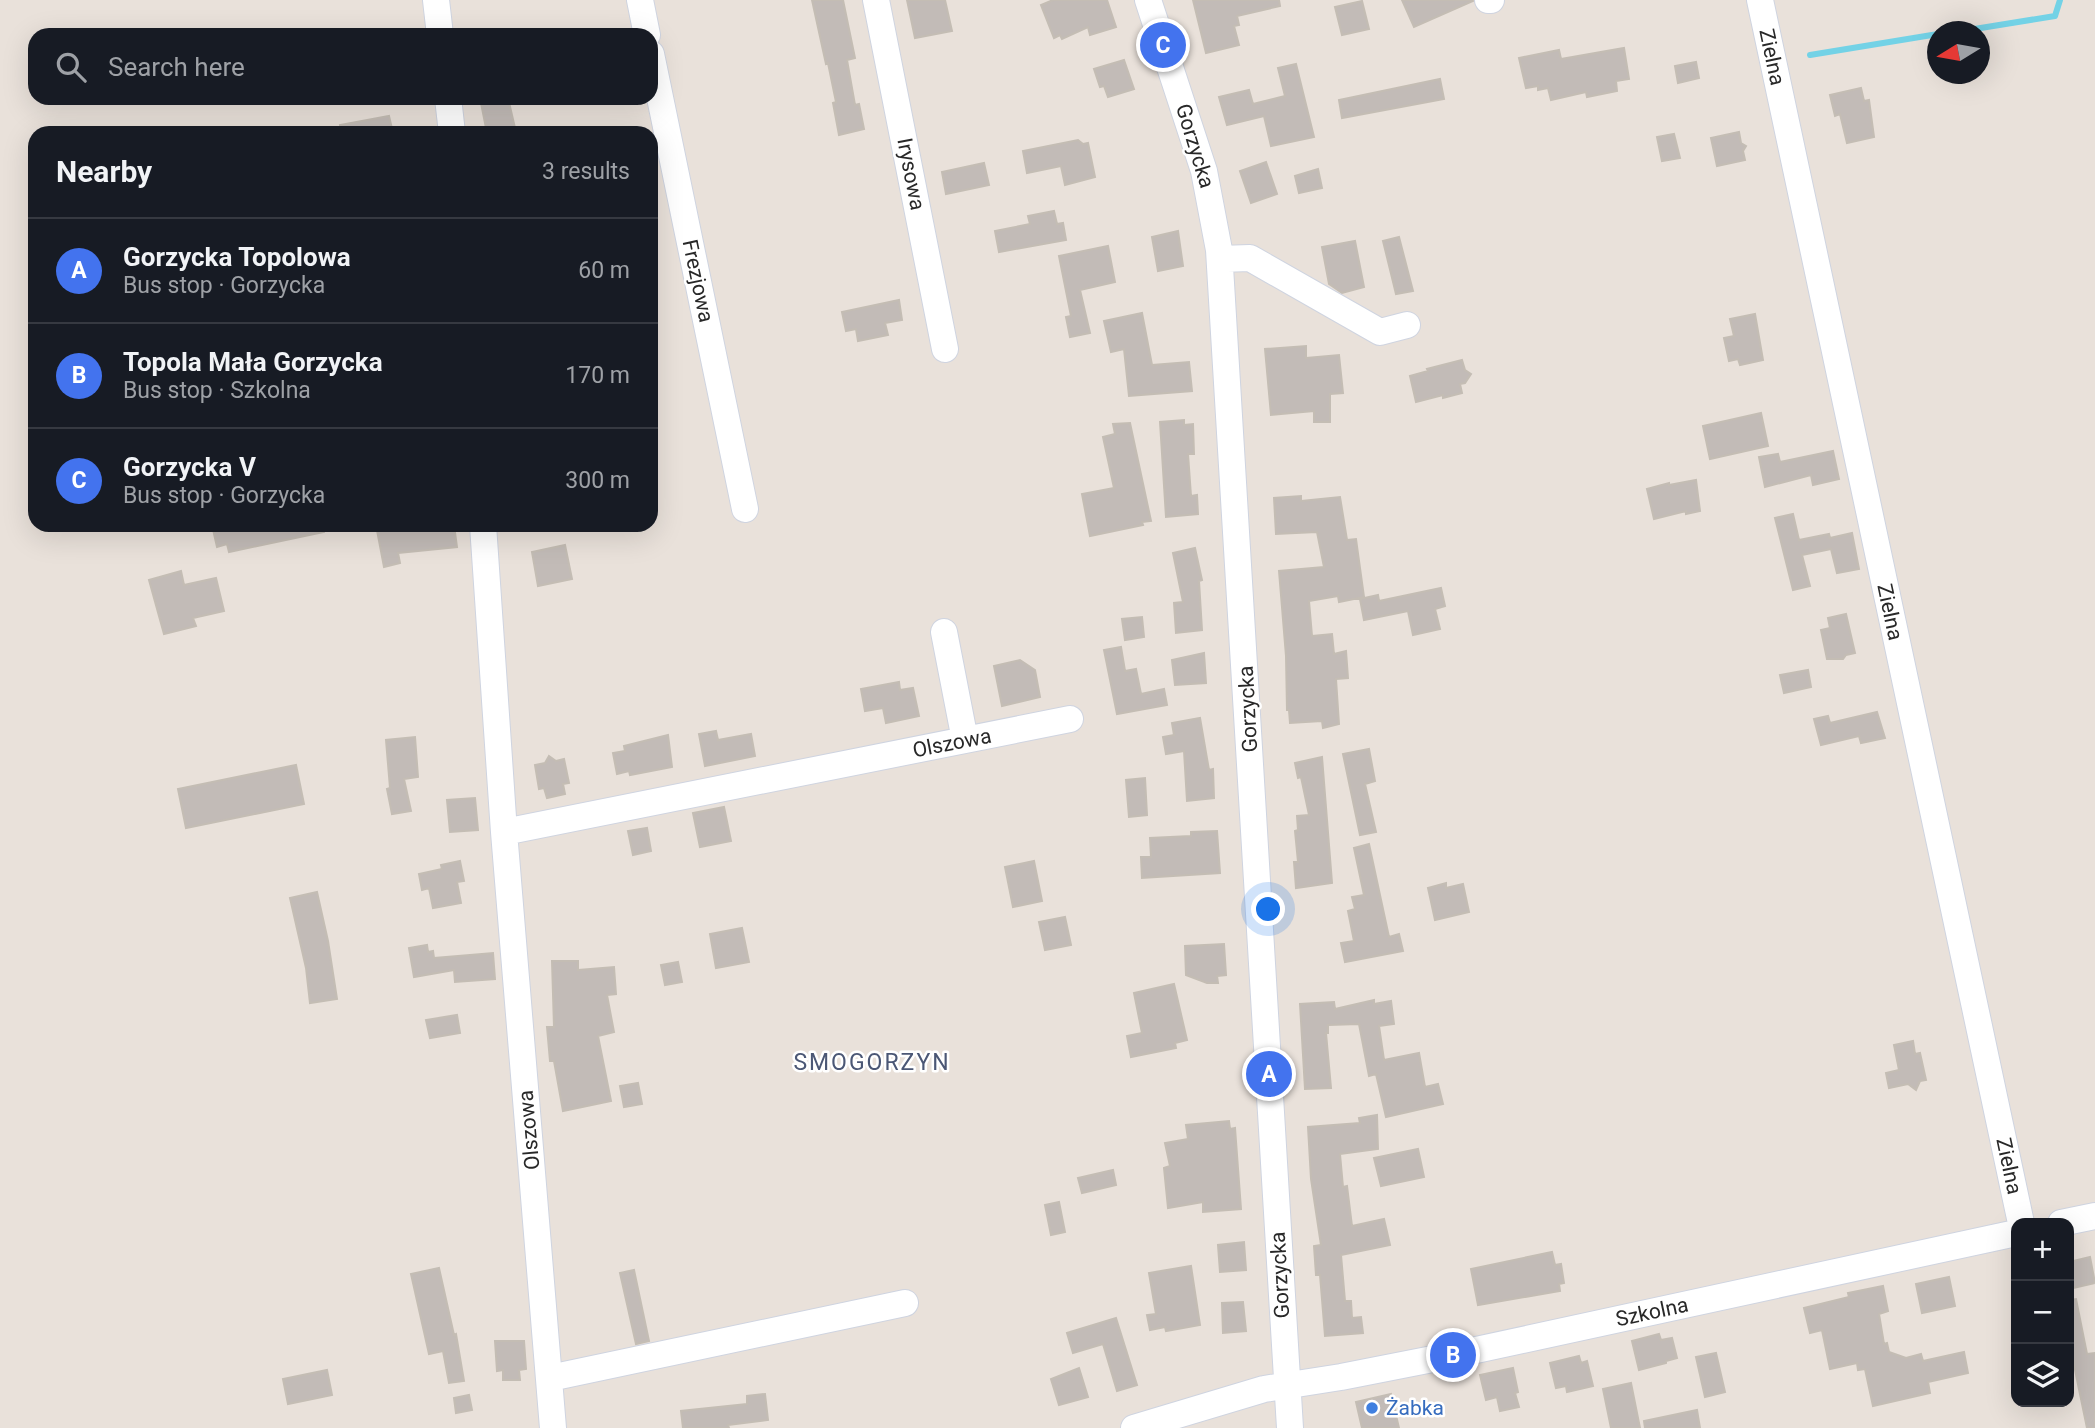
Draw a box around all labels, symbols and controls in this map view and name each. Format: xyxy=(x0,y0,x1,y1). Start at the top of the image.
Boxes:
pin: C xyxy=(1140,19,1186,71)
north arrow xyxy=(1927,21,1990,84)
street label: Zielna xyxy=(1754,27,1790,87)
search box xyxy=(28,28,658,105)
icon: search xyxy=(52,48,90,86)
text: Search here xyxy=(108,52,245,82)
street label: Gorzycka xyxy=(1171,101,1219,191)
street label: Irysowa xyxy=(892,136,930,212)
text: Nearby xyxy=(56,154,152,189)
text: 3 results xyxy=(542,158,630,185)
street label: Frezjowa xyxy=(678,237,718,325)
text: Gorzycka Topolowa xyxy=(123,242,351,272)
text: A xyxy=(71,257,87,284)
text: 60 m xyxy=(578,257,630,284)
text: Bus stop · Gorzycka xyxy=(123,272,325,299)
text: Topola Mała Gorzycka xyxy=(123,347,383,377)
text: B xyxy=(72,362,86,389)
text: 170 m xyxy=(565,362,630,389)
text: Bus stop · Szkolna xyxy=(123,377,311,404)
text: Gorzycka V xyxy=(123,452,256,482)
text: C xyxy=(71,467,87,494)
text: 300 m xyxy=(565,467,630,494)
text: Bus stop · Gorzycka xyxy=(123,482,325,509)
street label: Zielna xyxy=(1872,582,1908,642)
street label: Gorzycka xyxy=(1234,665,1262,753)
street label: Olszowa xyxy=(911,724,993,762)
your location xyxy=(1251,892,1285,926)
pin: A xyxy=(1246,1048,1292,1100)
district label: SMOGORZYN xyxy=(793,1049,951,1076)
street label: Olszowa xyxy=(514,1089,544,1171)
street label: Zielna xyxy=(1991,1136,2027,1196)
map controls xyxy=(2011,1218,2074,1407)
button: + xyxy=(2011,1218,2074,1281)
street label: Gorzycka xyxy=(1266,1231,1294,1319)
button: − xyxy=(2011,1281,2074,1344)
street label: Szkolna xyxy=(1613,1293,1691,1331)
pin: B xyxy=(1430,1329,1476,1381)
button: layers xyxy=(2011,1344,2074,1407)
place label: Żabka xyxy=(1386,1396,1444,1420)
marker: Żabka xyxy=(1364,1400,1380,1416)

